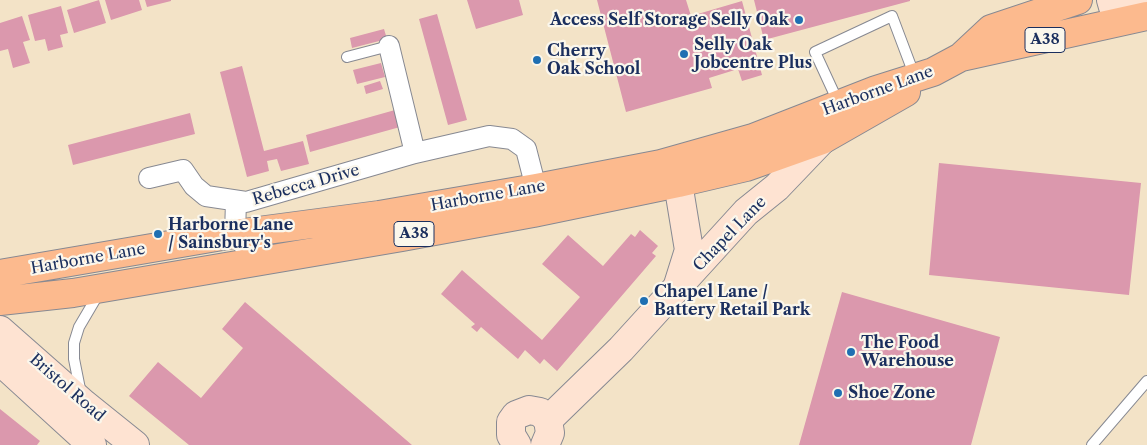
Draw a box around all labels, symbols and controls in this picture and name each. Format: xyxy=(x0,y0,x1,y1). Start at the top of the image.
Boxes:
place label: Access Self Storage Selly Oak xyxy=(550,10,789,30)
marker: Access Self Storage Selly Oak xyxy=(793,14,805,26)
road number: A38 xyxy=(1025,28,1065,52)
place label: Selly Oak Jobcentre Plus xyxy=(694,35,812,73)
place label: Cherry Oak School xyxy=(547,41,640,79)
marker: Selly Oak Jobcentre Plus xyxy=(678,48,690,60)
marker: Cherry Oak School xyxy=(531,54,543,66)
street label: Harborne Lane xyxy=(820,62,936,120)
street label: Rebecca Drive xyxy=(250,161,362,209)
street label: Harborne Lane xyxy=(429,176,547,216)
street label: Chapel Lane xyxy=(690,193,770,275)
place label: Harborne Lane / Sainsbury's xyxy=(168,215,293,253)
road number: A38 xyxy=(394,222,434,246)
marker: Harborne Lane / Sainsbury's xyxy=(152,228,164,240)
street label: Harborne Lane xyxy=(29,239,147,279)
place label: Chapel Lane / Battery Retail Park xyxy=(654,282,810,320)
marker: Chapel Lane / Battery Retail Park xyxy=(638,295,650,307)
place label: The Food Warehouse xyxy=(861,333,954,371)
marker: The Food Warehouse xyxy=(845,346,857,358)
street label: Bristol Road xyxy=(25,350,109,426)
place label: Shoe Zone xyxy=(848,383,935,403)
marker: Shoe Zone xyxy=(832,387,844,399)

